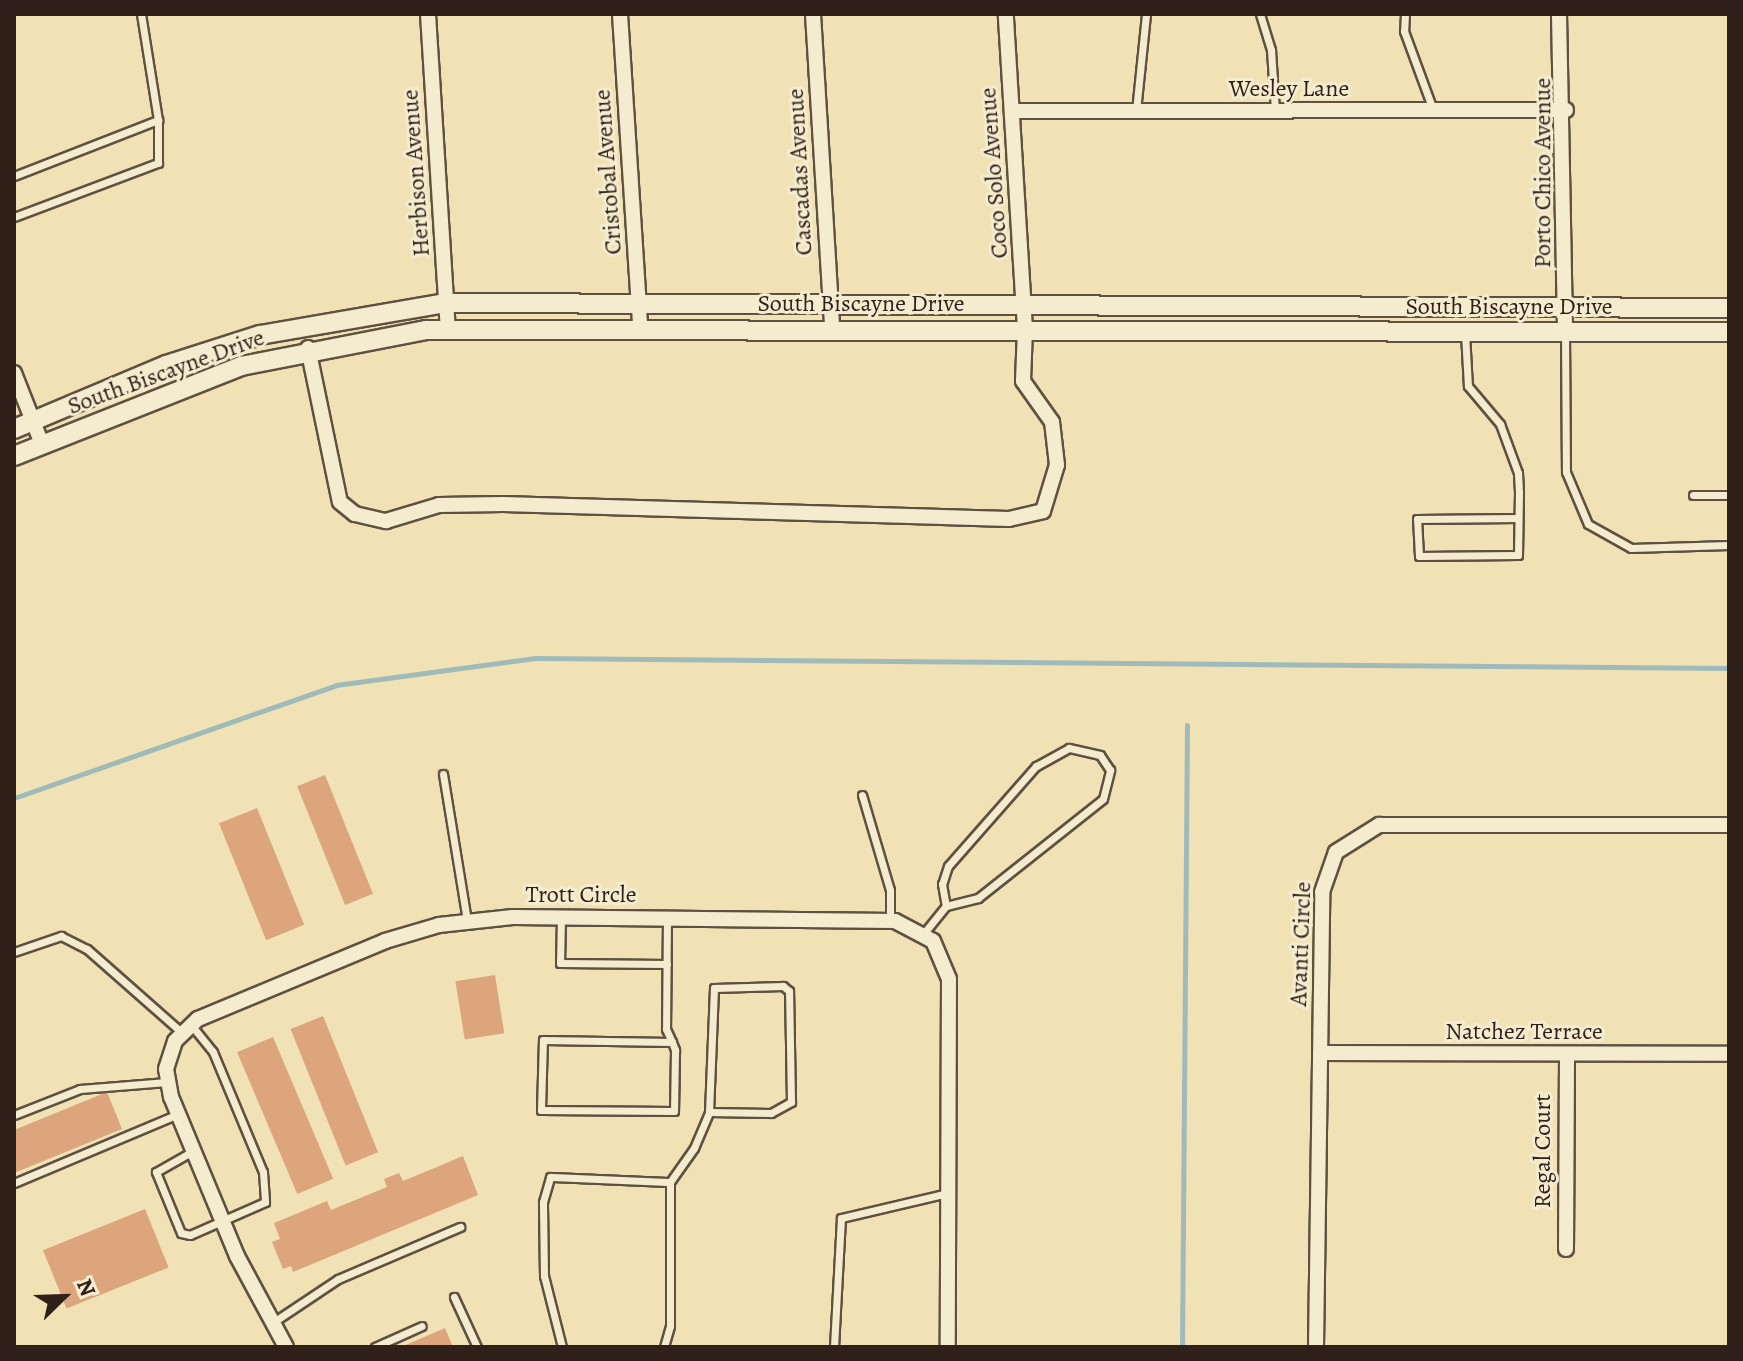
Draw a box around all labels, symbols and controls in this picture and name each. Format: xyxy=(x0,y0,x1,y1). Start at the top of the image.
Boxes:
street label: Wesley Lane xyxy=(1229,75,1349,103)
street label: Porto Chico Avenue xyxy=(1529,78,1557,268)
street label: Coco Solo Avenue xyxy=(974,87,1014,259)
street label: Herbison Avenue xyxy=(396,88,436,258)
street label: Cristobal Avenue xyxy=(588,88,628,256)
street label: Cascadas Avenue xyxy=(781,88,819,256)
street label: South Biscayne Drive xyxy=(757,290,965,318)
street label: South Biscayne Drive xyxy=(1405,293,1613,321)
street label: South Biscayne Drive xyxy=(64,323,268,421)
street label: Trott Circle xyxy=(526,881,636,909)
street label: Avanti Circle xyxy=(1284,881,1318,1007)
street label: Natchez Terrace xyxy=(1445,1018,1603,1046)
street label: Regal Court xyxy=(1529,1094,1557,1208)
north arrow xyxy=(24,1257,104,1337)
text: N xyxy=(69,1274,103,1301)

